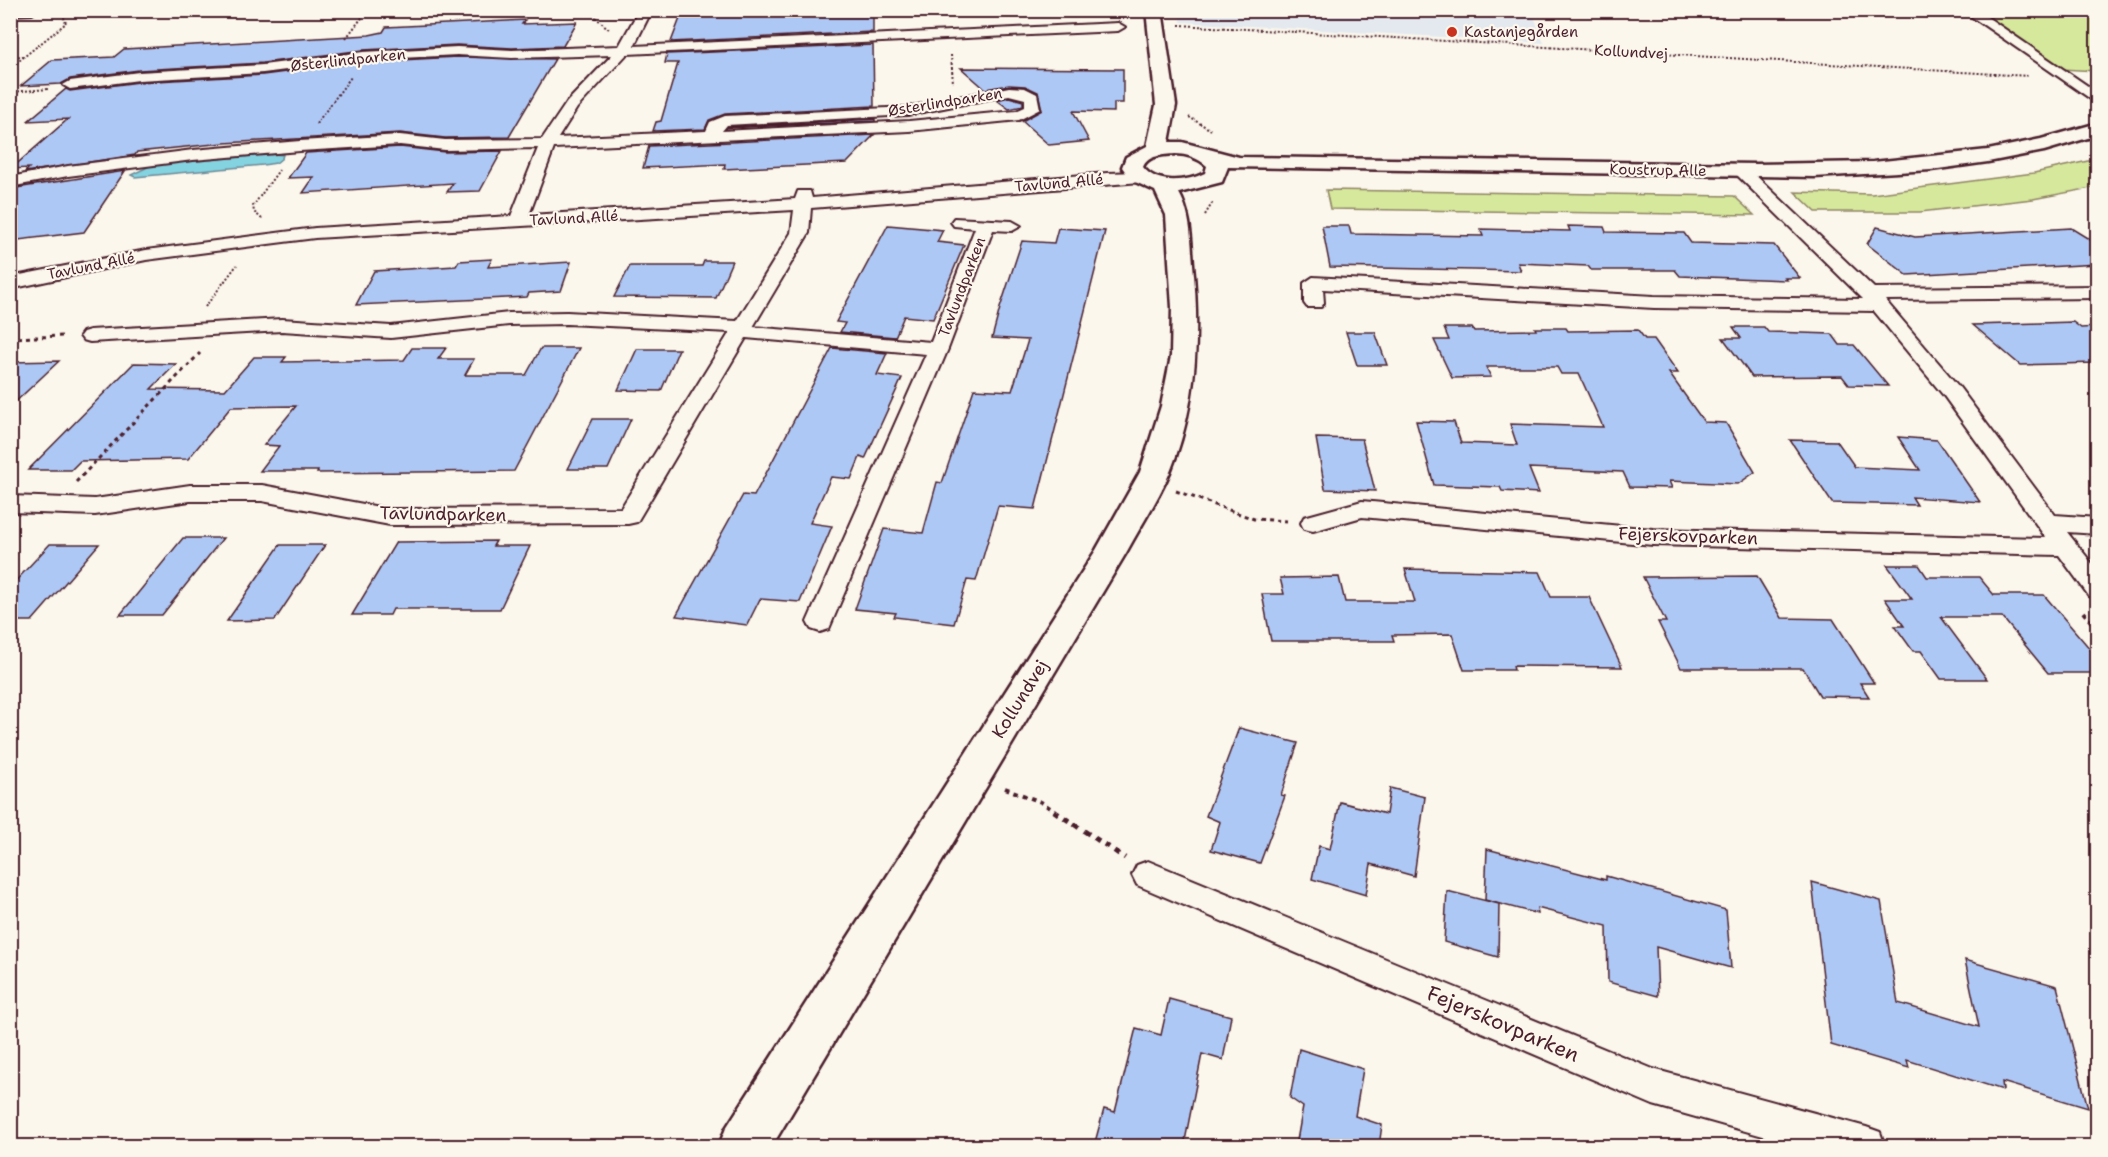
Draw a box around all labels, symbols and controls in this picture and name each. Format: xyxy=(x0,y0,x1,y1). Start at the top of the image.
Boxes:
place label: Kastanjegården xyxy=(1464,22,1578,42)
marker: Kastanjegården xyxy=(1445,25,1459,39)
street label: Kollundvej xyxy=(1594,40,1668,64)
street label: Østerlindparken xyxy=(289,44,407,76)
street label: Østerlindparken xyxy=(886,83,1004,121)
street label: Koustrup Alle xyxy=(1609,159,1707,181)
street label: Tavlund Allé xyxy=(1014,169,1104,197)
street label: Tavlund Allé xyxy=(529,206,619,230)
street label: Tavlundparken xyxy=(934,234,990,340)
street label: Tavlund Allé xyxy=(45,248,137,284)
street label: Tavlundparken xyxy=(379,501,507,527)
street label: Fejerskovparken xyxy=(1618,522,1758,550)
street label: Kollundvej xyxy=(986,655,1054,743)
street label: Fejerskovparken xyxy=(1422,979,1584,1069)

